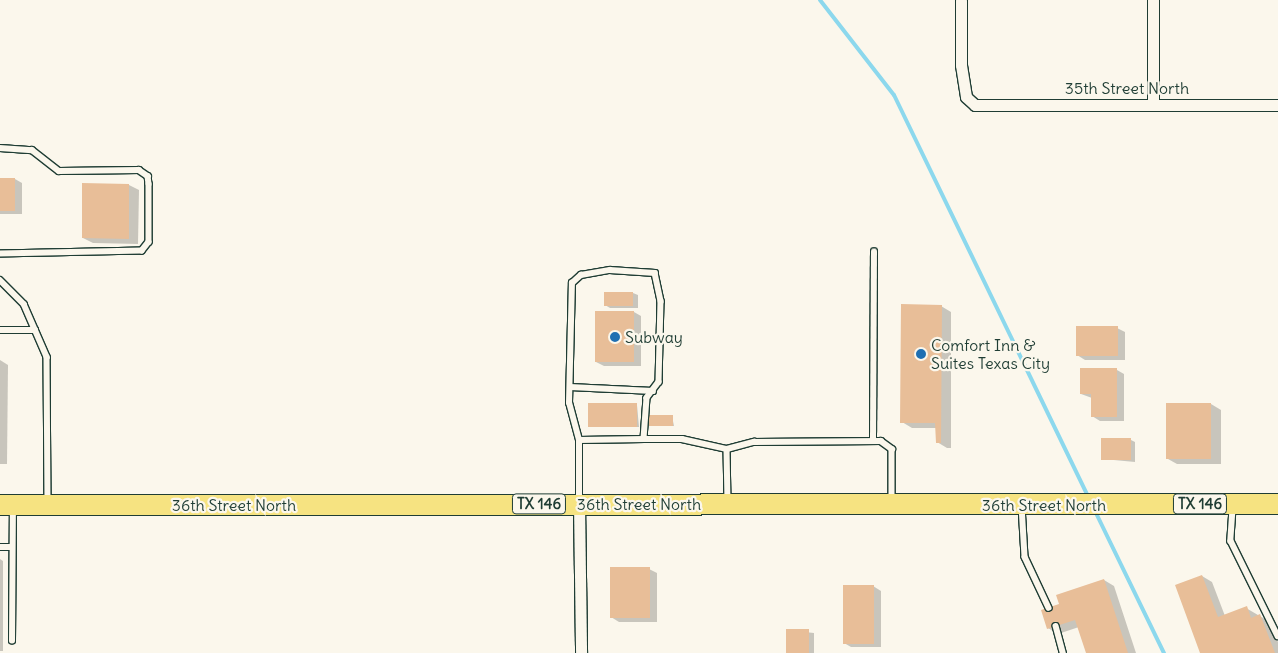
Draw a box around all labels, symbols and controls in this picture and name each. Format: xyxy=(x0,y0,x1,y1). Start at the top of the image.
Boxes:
street label: 35th Street North xyxy=(1065,78,1189,98)
place label: Subway xyxy=(625,327,683,347)
marker: Subway xyxy=(609,331,621,343)
place label: Comfort Inn & Suites Texas City xyxy=(931,335,1050,373)
marker: Comfort Inn & Suites Texas City xyxy=(915,348,927,360)
road number: TX 146 xyxy=(512,492,566,516)
road number: TX 146 xyxy=(1172,492,1228,516)
street label: 36th Street North xyxy=(577,494,701,514)
street label: 36th Street North xyxy=(172,495,296,515)
street label: 36th Street North xyxy=(982,495,1106,515)

